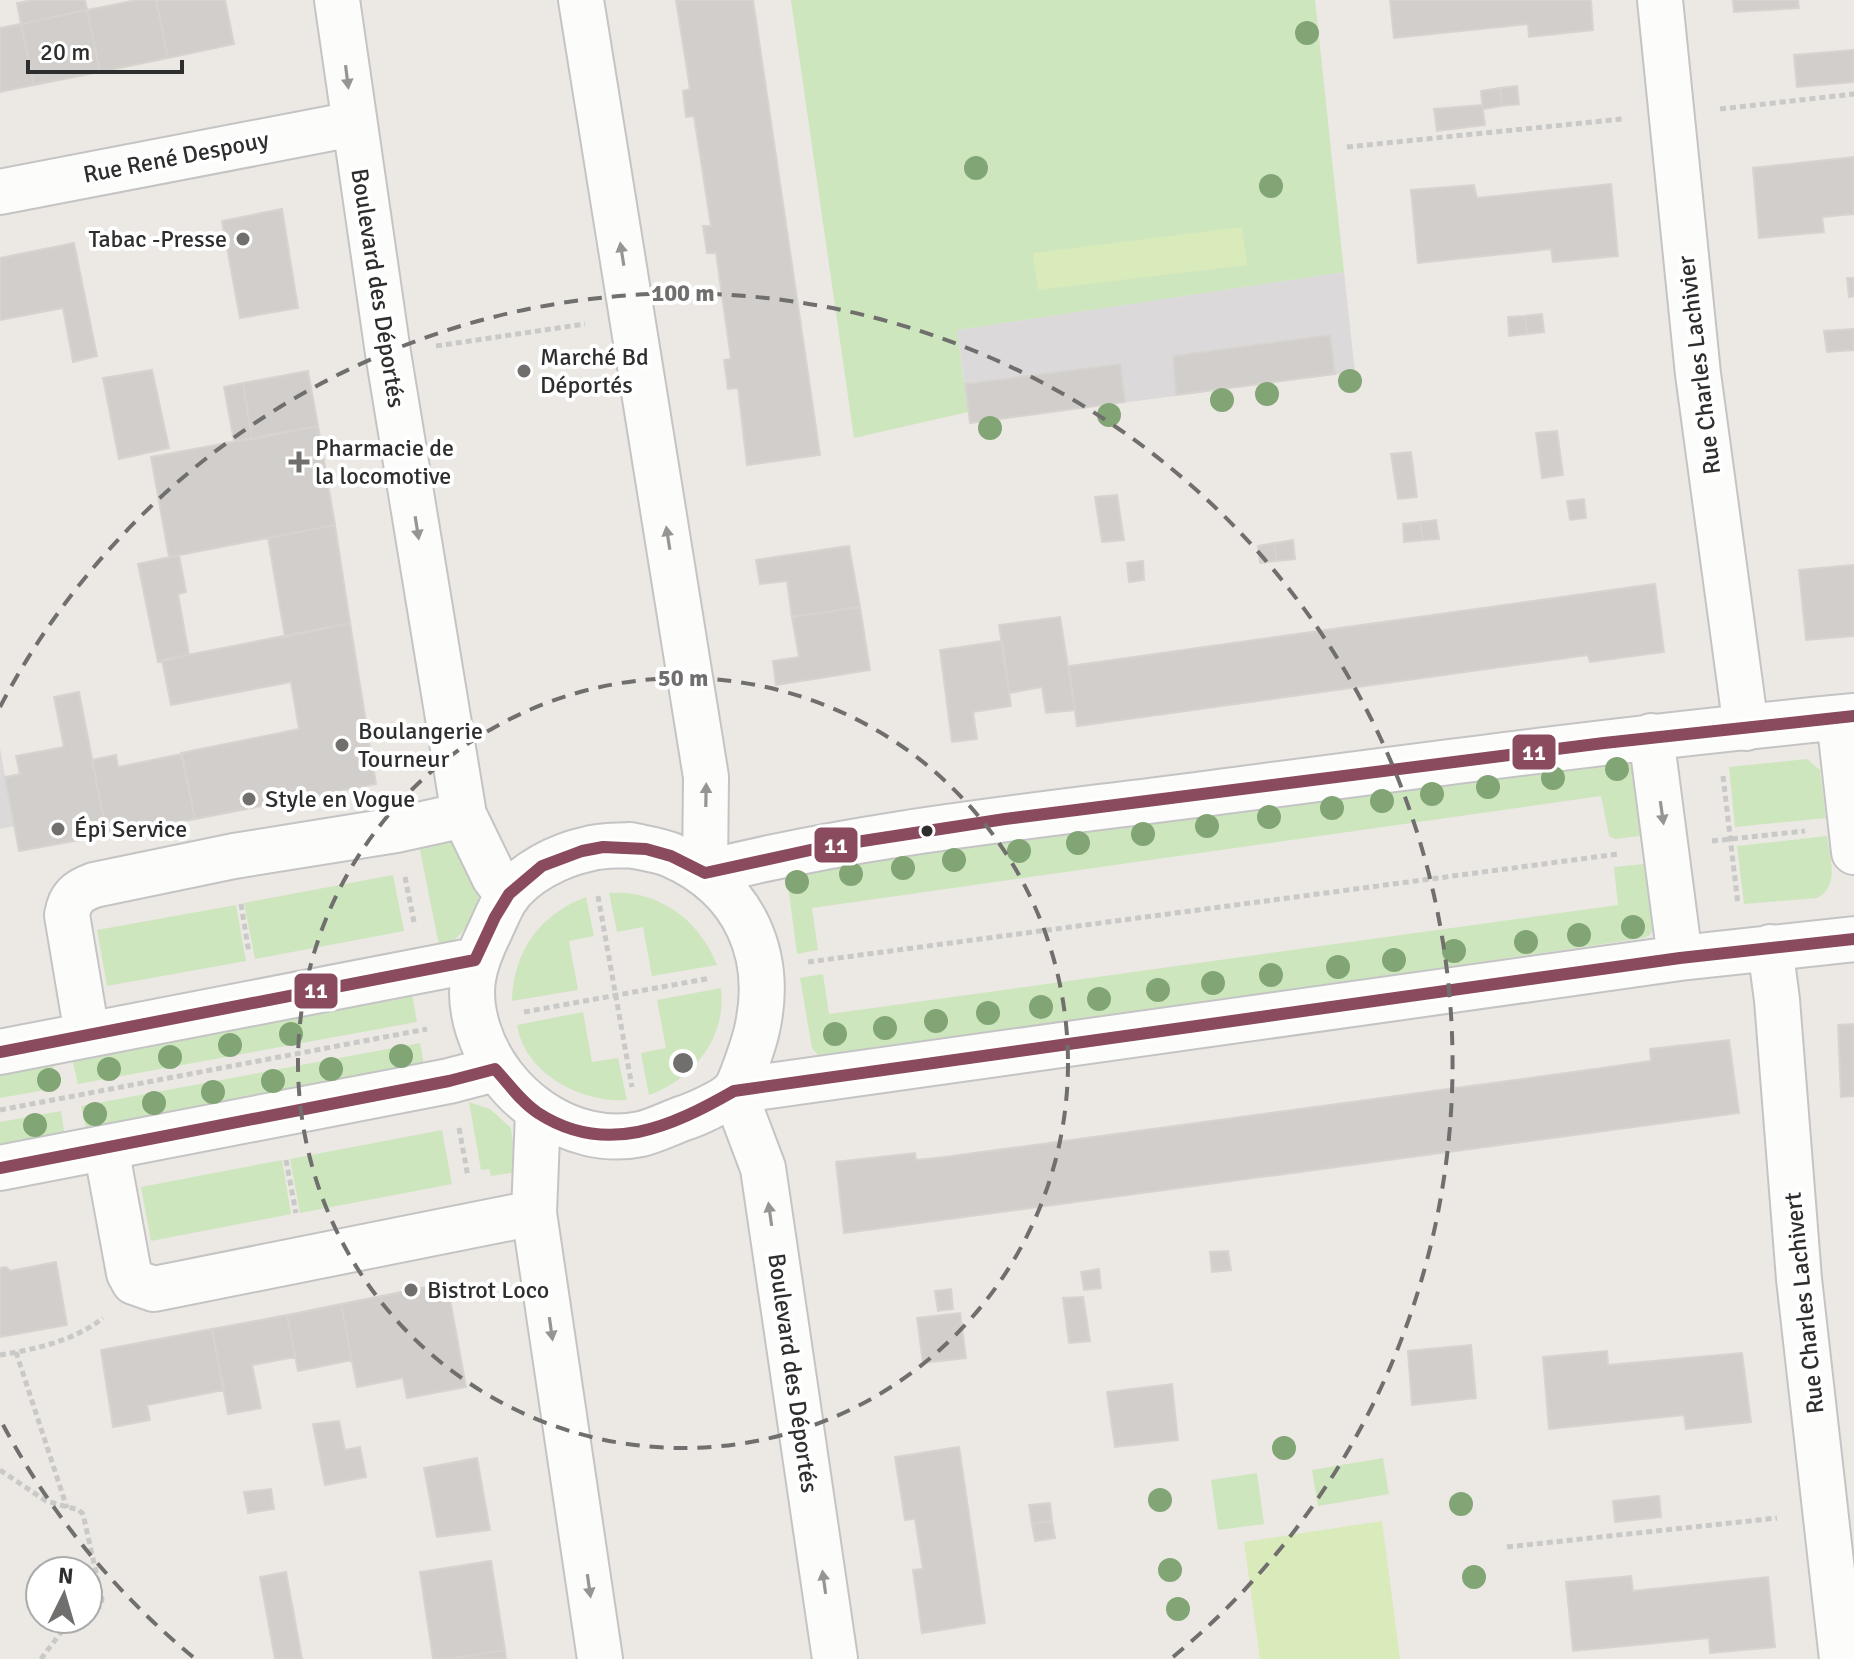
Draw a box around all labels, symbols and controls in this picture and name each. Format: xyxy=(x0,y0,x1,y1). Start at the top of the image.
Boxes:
scale bar xyxy=(28,24,182,74)
text: 20 m xyxy=(40,37,90,67)
one-way arrow xyxy=(341,65,354,90)
street label: Rue René Despouy xyxy=(81,124,271,190)
street label: Boulevard des Déportés xyxy=(344,166,412,410)
place label: Tabac -Presse xyxy=(88,224,227,254)
marker: Tabac -Presse xyxy=(234,230,252,248)
one-way arrow xyxy=(615,241,628,266)
street label: Rue Charles Lachivier xyxy=(1671,254,1727,476)
text: 100 m xyxy=(651,278,715,308)
place label: Marché Bd Déportés xyxy=(540,342,649,400)
marker: Marché Bd Déportés xyxy=(515,362,533,380)
place label: Pharmacie de la locomotive xyxy=(315,433,454,491)
marker: Pharmacie de la locomotive xyxy=(290,453,308,471)
one-way arrow xyxy=(411,516,424,541)
one-way arrow xyxy=(661,526,674,551)
text: 50 m xyxy=(658,663,708,693)
place label: Boulangerie Tourneur xyxy=(358,716,483,774)
line badge: 11 xyxy=(1511,733,1557,771)
marker: Boulangerie Tourneur xyxy=(333,736,351,754)
text: 11 xyxy=(1522,739,1546,766)
one-way arrow xyxy=(699,782,712,807)
place label: Style en Vogue xyxy=(265,784,415,814)
marker: Style en Vogue xyxy=(240,790,258,808)
one-way arrow xyxy=(1656,801,1669,826)
place label: Épi Service xyxy=(74,814,187,844)
marker: Épi Service xyxy=(49,820,67,838)
unlabelled marker xyxy=(919,823,935,839)
line badge: 11 xyxy=(813,826,859,864)
text: 11 xyxy=(824,832,848,859)
line badge: 11 xyxy=(293,972,339,1010)
text: 11 xyxy=(304,977,328,1004)
centre of rings xyxy=(669,1049,697,1077)
street label: Rue Charles Lachivert xyxy=(1777,1191,1831,1415)
one-way arrow xyxy=(763,1201,775,1226)
street label: Boulevard des Déportés xyxy=(761,1251,825,1495)
place label: Bistrot Loco xyxy=(427,1275,549,1305)
marker: Bistrot Loco xyxy=(402,1281,420,1299)
one-way arrow xyxy=(545,1317,558,1342)
north arrow xyxy=(24,1555,104,1635)
text: N xyxy=(57,1561,75,1590)
one-way arrow xyxy=(817,1569,830,1594)
one-way arrow xyxy=(583,1574,596,1599)

